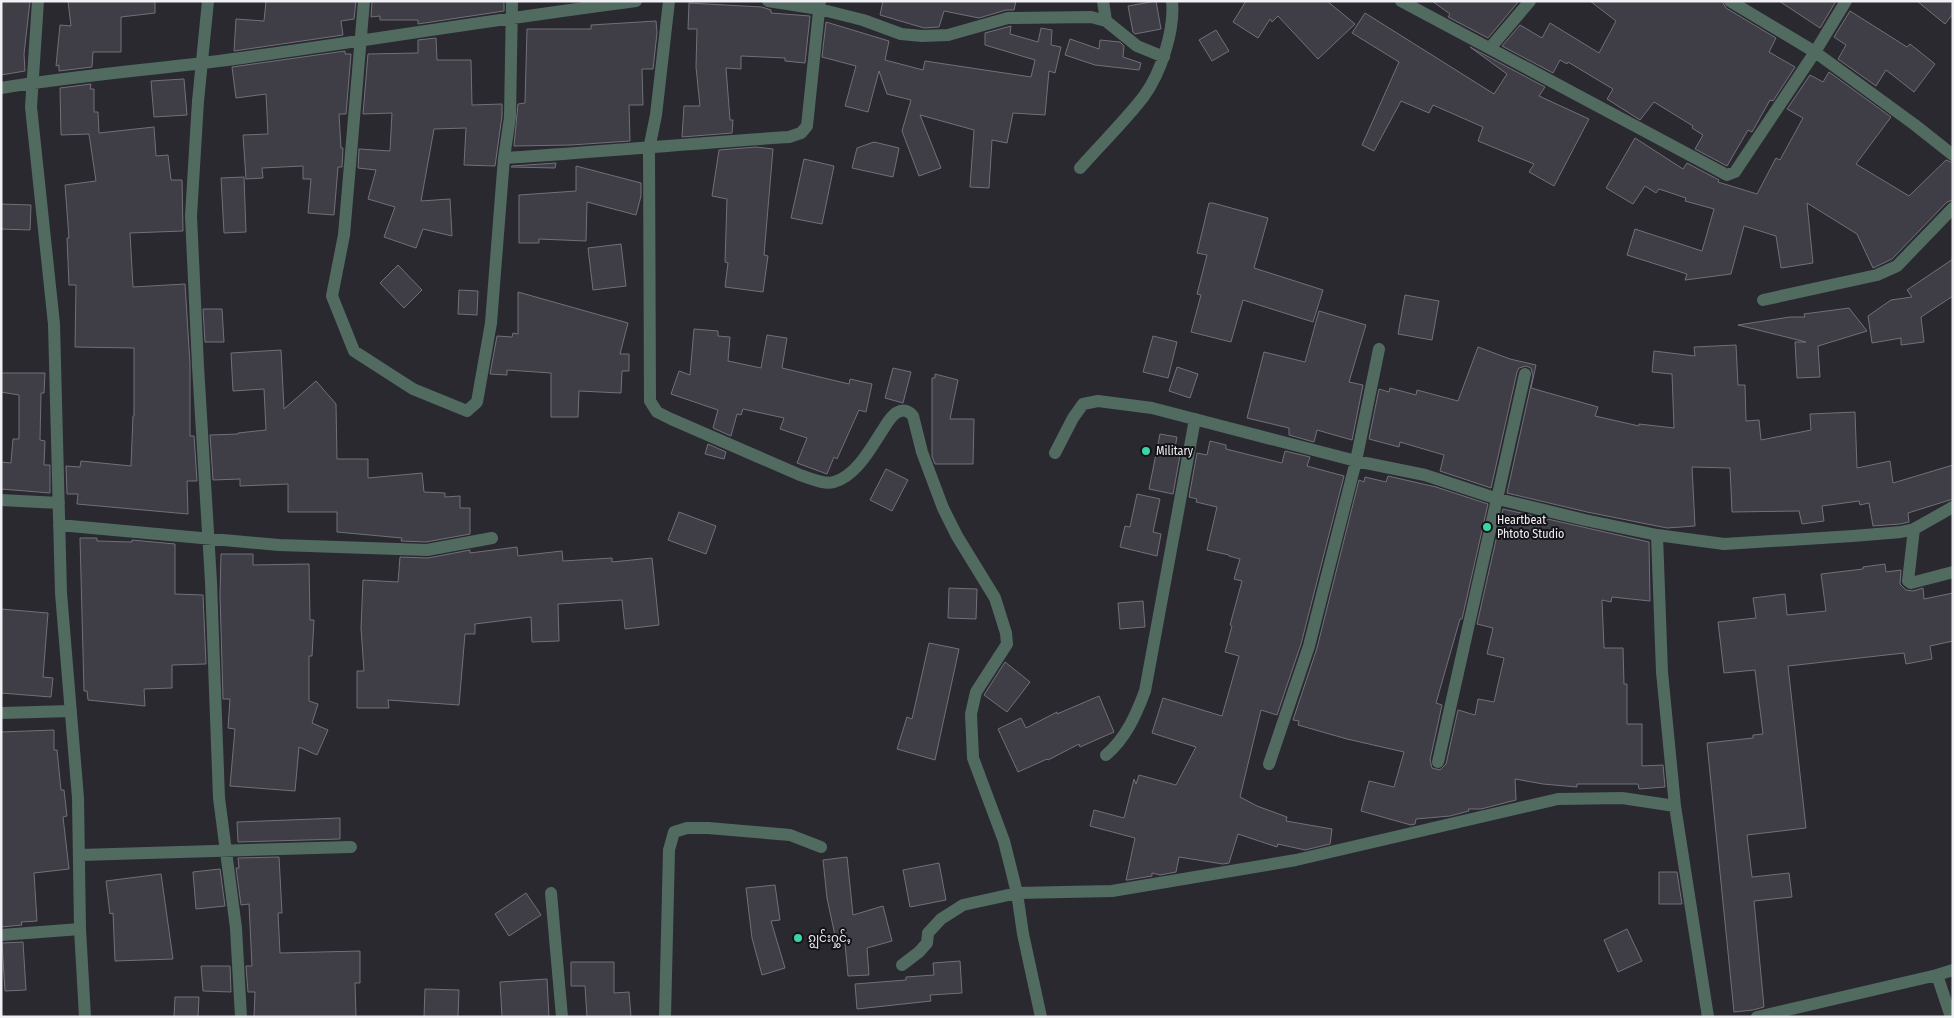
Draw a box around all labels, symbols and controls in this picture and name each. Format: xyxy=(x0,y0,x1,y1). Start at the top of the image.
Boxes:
place label: Military xyxy=(1156,444,1194,458)
marker: Military xyxy=(1140,445,1152,457)
place label: Heartbeat Phtoto Studio xyxy=(1497,513,1564,541)
marker: Heartbeat Phtoto Studio xyxy=(1481,521,1493,533)
place label: ၵျွင်းႁွင်ႇ xyxy=(808,929,851,949)
marker: ၵျွင်းႁွင်ႇ xyxy=(792,932,804,944)

